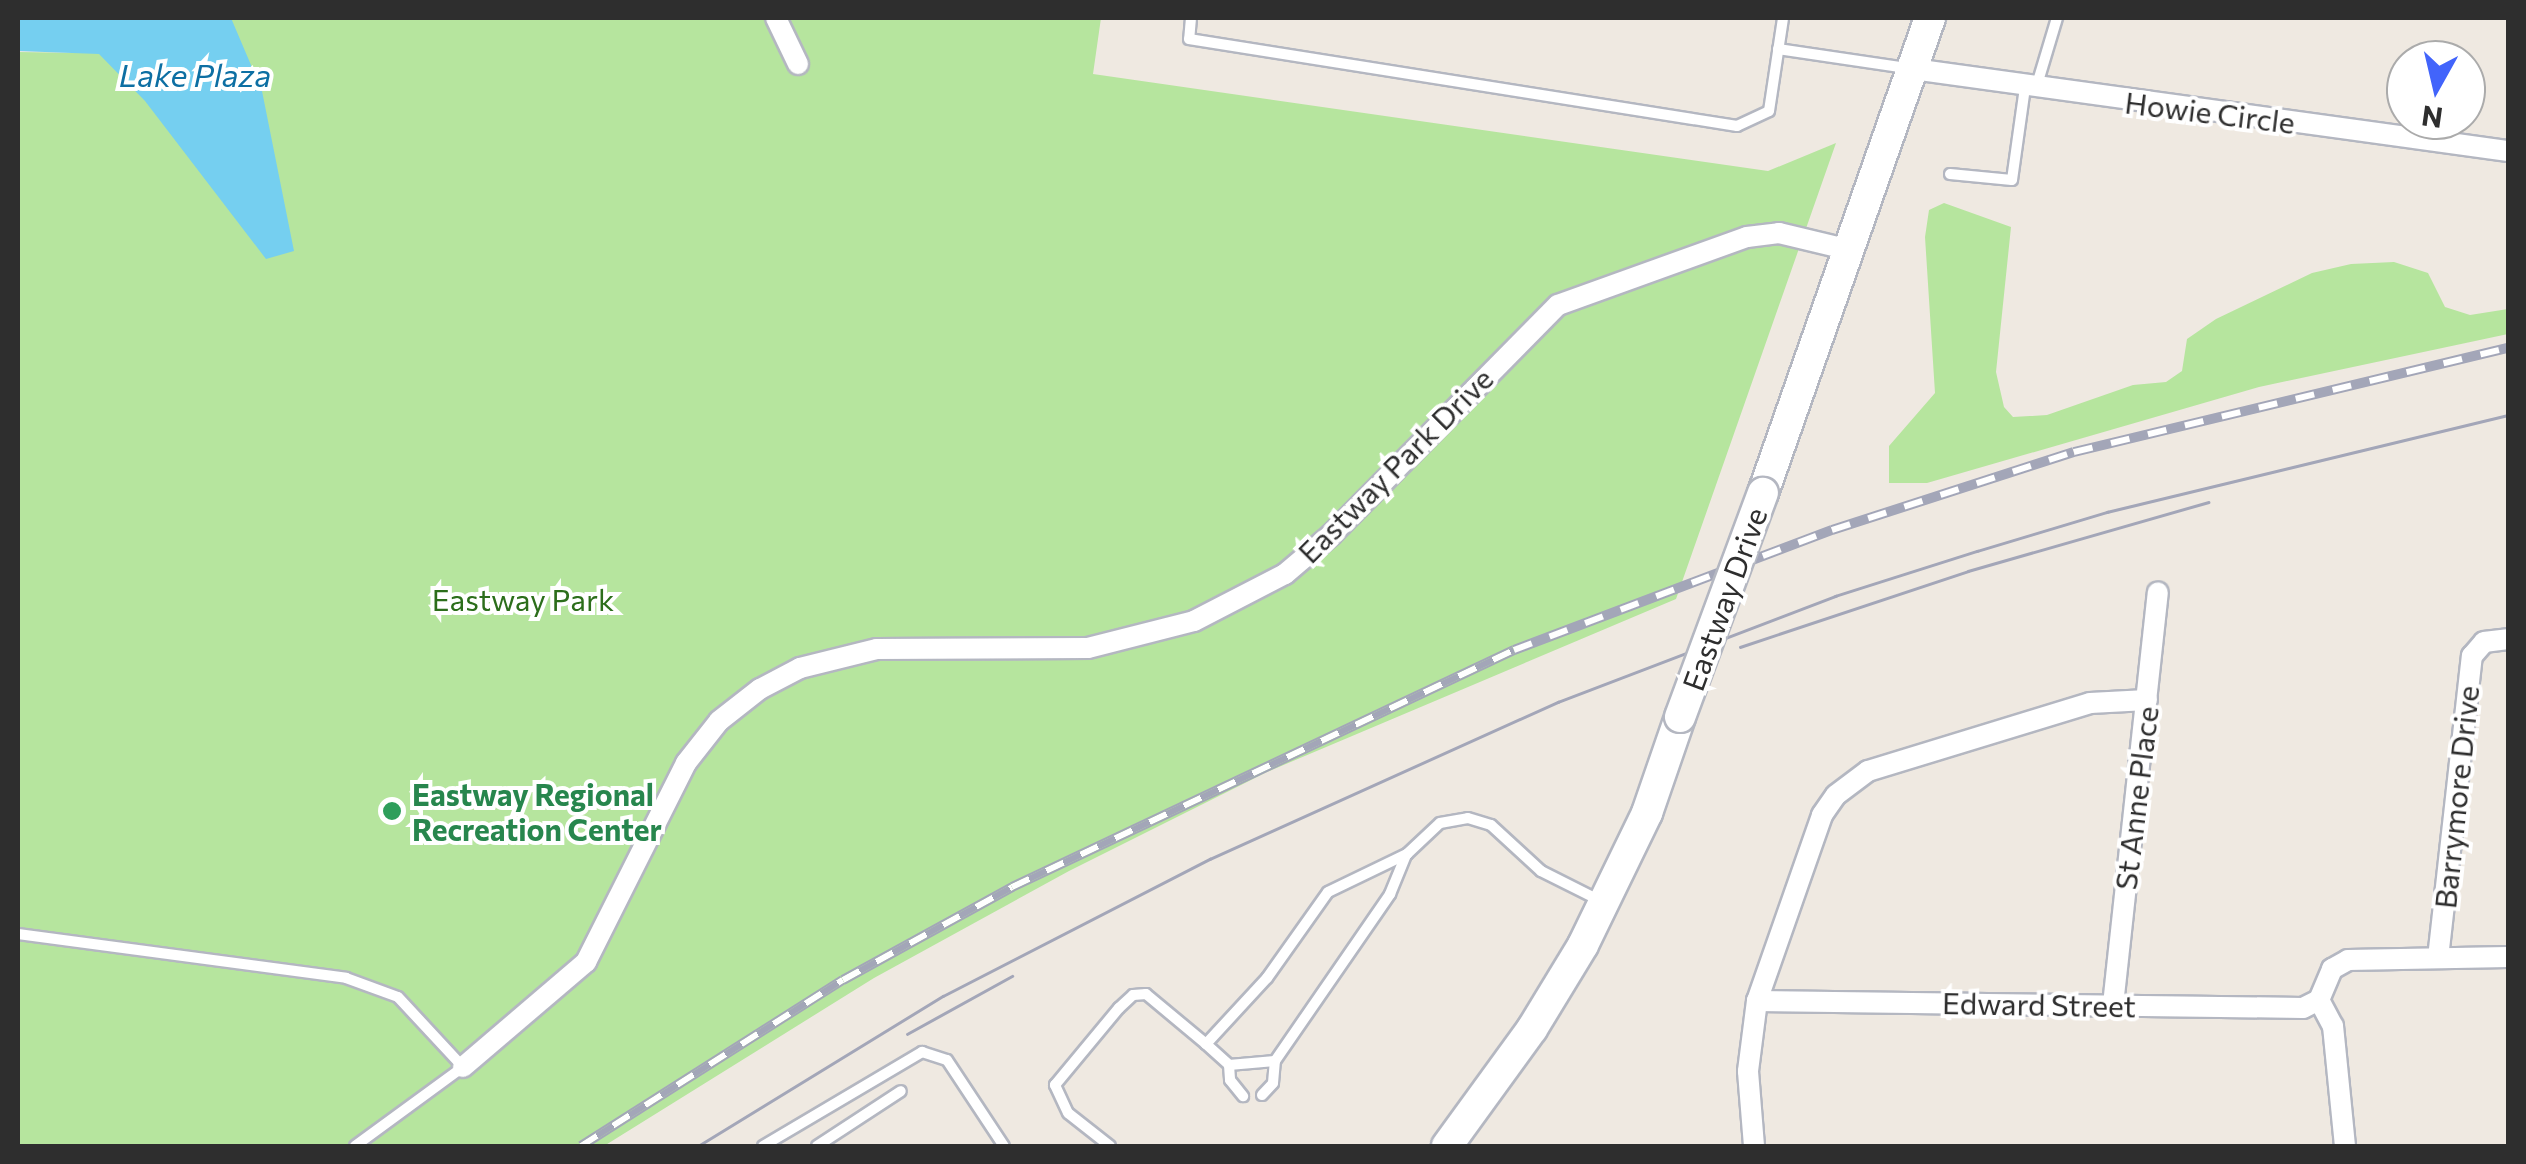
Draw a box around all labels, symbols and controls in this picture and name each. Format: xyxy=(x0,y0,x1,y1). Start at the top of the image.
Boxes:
north arrow xyxy=(2386,40,2486,140)
water label: Lake Plaza xyxy=(119,55,271,93)
street label: Howie Circle xyxy=(2123,84,2297,140)
text: N xyxy=(2419,99,2445,136)
street label: Eastway Park Drive xyxy=(1290,360,1500,570)
street label: Eastway Drive xyxy=(1674,503,1774,695)
park label: Eastway Park xyxy=(432,581,614,617)
street label: Barrymore Drive xyxy=(2426,684,2486,910)
street label: St Anne Place xyxy=(2107,704,2165,892)
place label: Eastway Regional Recreation Center xyxy=(412,776,662,846)
marker: Eastway Regional Recreation Center xyxy=(381,800,403,822)
street label: Edward Street xyxy=(1942,984,2136,1024)

